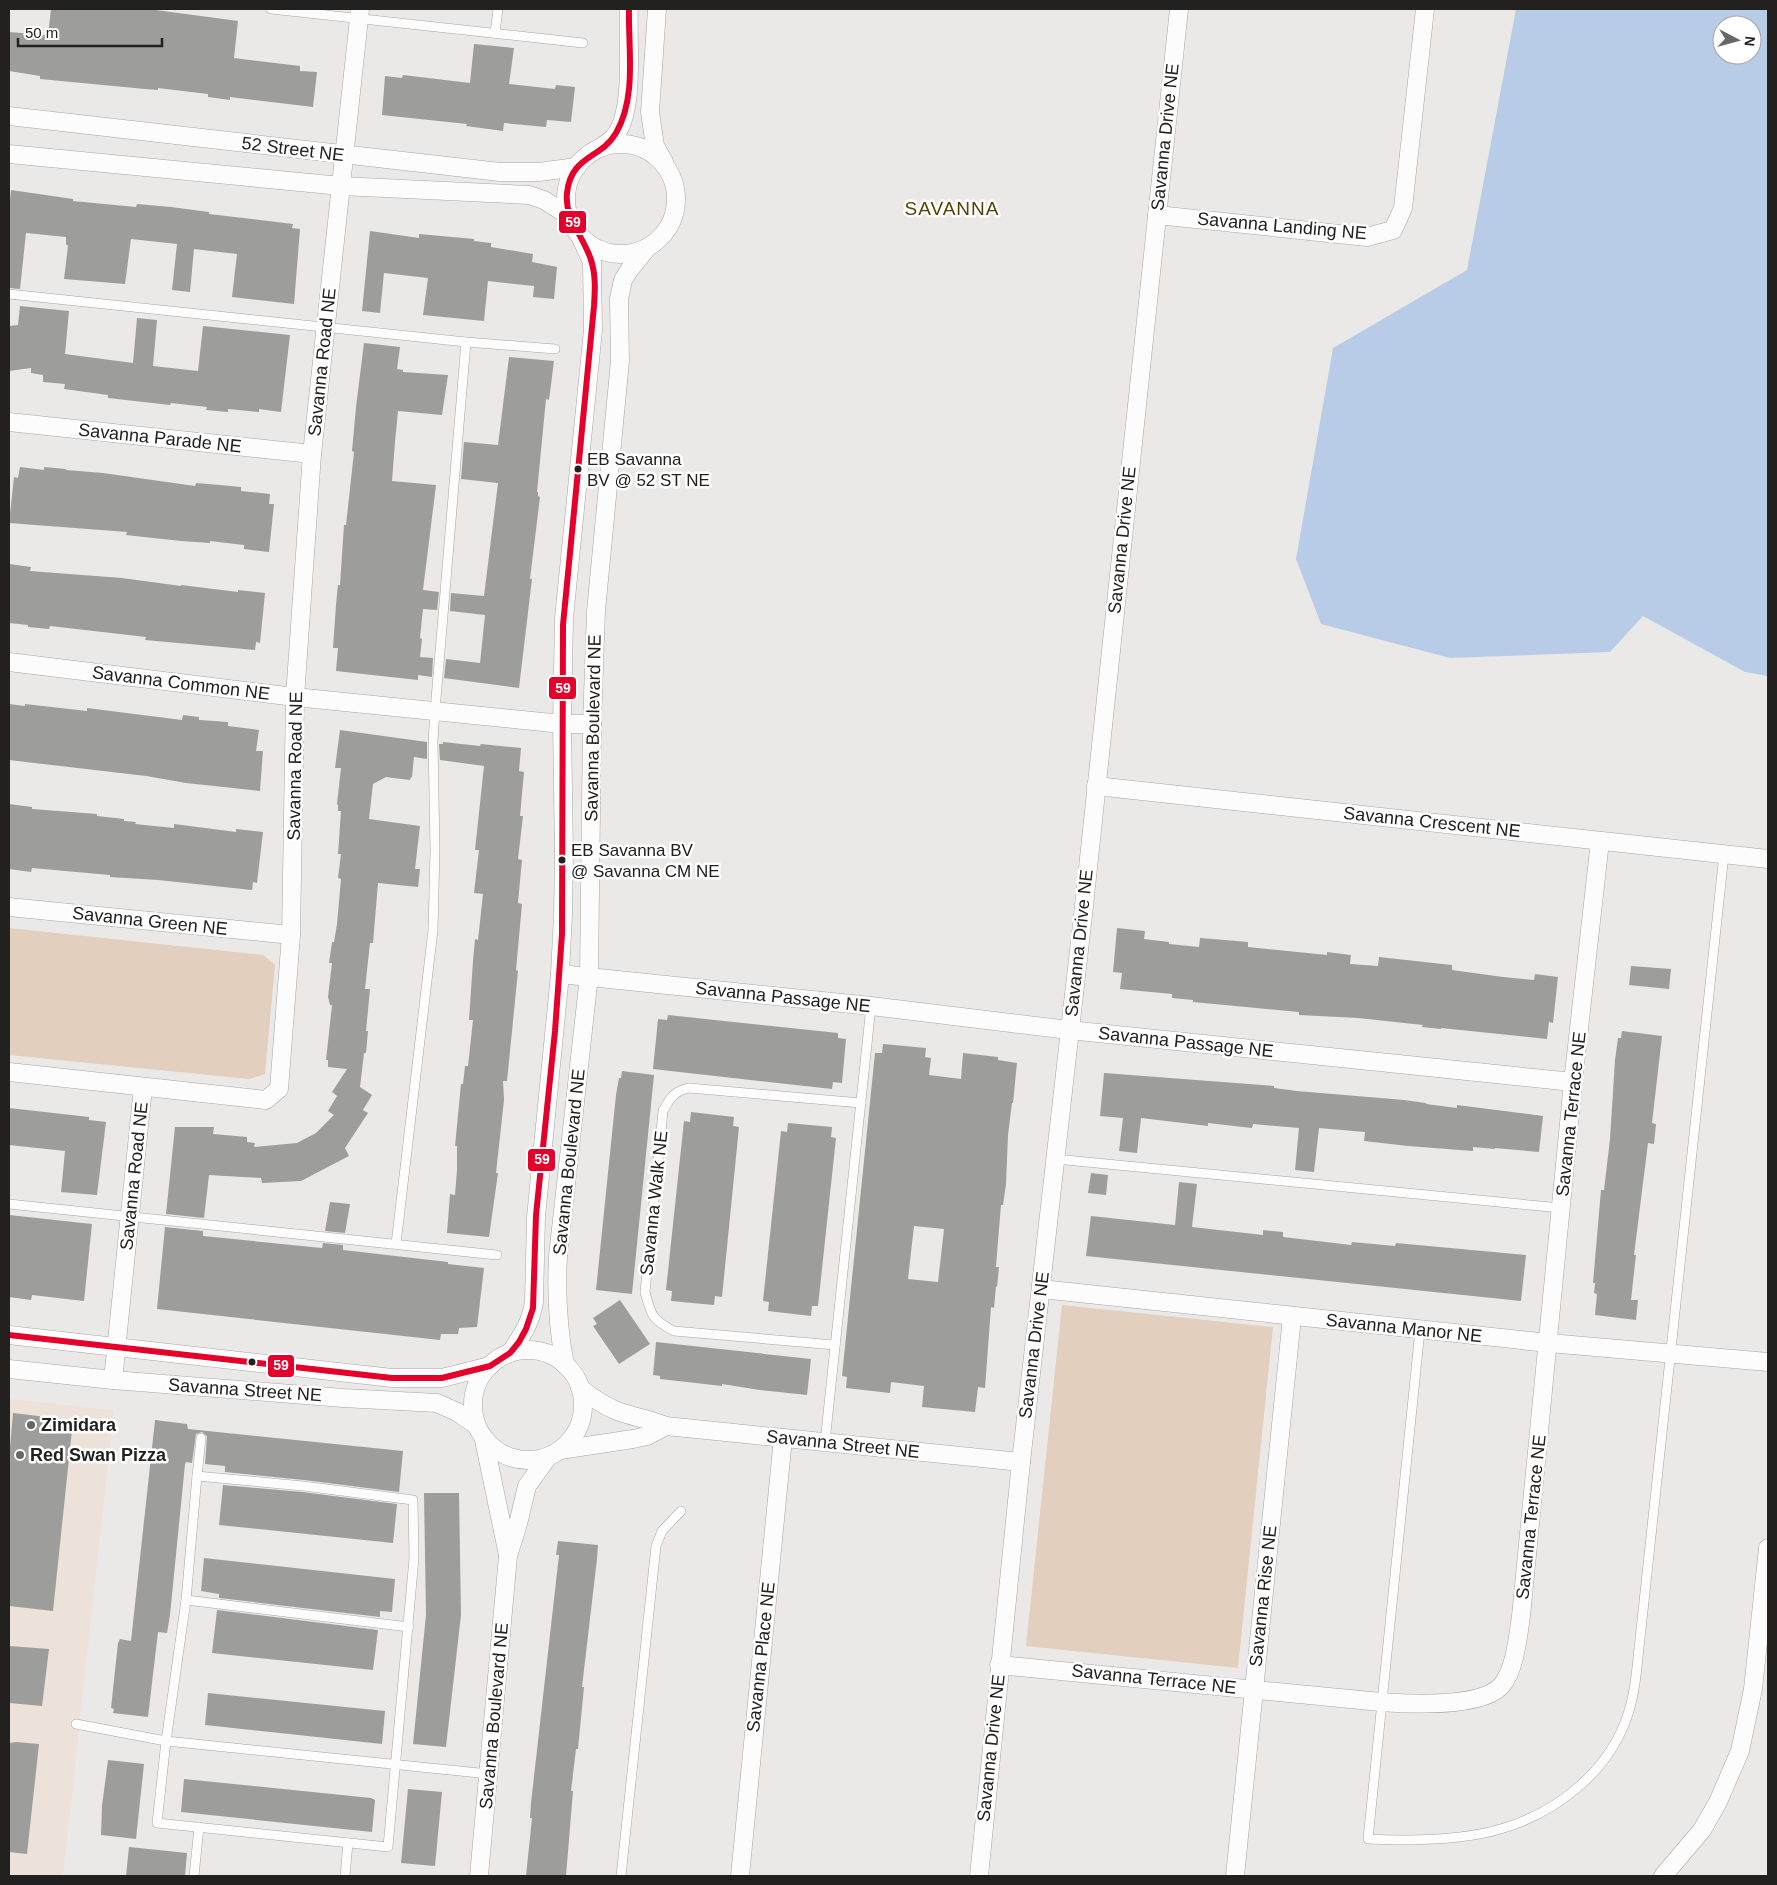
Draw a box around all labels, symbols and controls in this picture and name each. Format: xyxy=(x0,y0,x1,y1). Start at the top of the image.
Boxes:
scale bar xyxy=(18,15,161,47)
north arrow xyxy=(1712,15,1762,65)
text: 50 m xyxy=(25,24,58,41)
text: N xyxy=(1741,35,1758,47)
street label: Savanna Drive NE xyxy=(1147,62,1183,212)
street label: 52 Street NE xyxy=(241,133,345,165)
district label: SAVANNA xyxy=(905,198,1000,219)
street label: Savanna Landing NE xyxy=(1196,209,1368,243)
line badge: 59 xyxy=(558,210,587,234)
text: 59 xyxy=(565,214,581,230)
street label: Savanna Road NE xyxy=(304,287,340,437)
street label: Savanna Parade NE xyxy=(77,419,243,457)
place label: EB Savanna BV @ 52 ST NE xyxy=(587,450,710,490)
marker: EB Savanna BV @ 52 ST NE xyxy=(573,464,583,474)
street label: Savanna Drive NE xyxy=(1104,465,1140,615)
street label: Savanna Boulevard NE xyxy=(581,634,605,822)
street label: Savanna Common NE xyxy=(91,662,271,704)
line badge: 59 xyxy=(548,676,577,700)
text: 59 xyxy=(555,680,571,696)
street label: Savanna Road NE xyxy=(284,691,306,841)
street label: Savanna Crescent NE xyxy=(1342,803,1522,841)
place label: EB Savanna BV @ Savanna CM NE xyxy=(571,841,720,881)
marker: EB Savanna BV @ Savanna CM NE xyxy=(557,855,567,865)
street label: Savanna Drive NE xyxy=(1061,868,1097,1018)
street label: Savanna Green NE xyxy=(71,903,229,939)
street label: Savanna Passage NE xyxy=(694,978,872,1016)
street label: Savanna Passage NE xyxy=(1097,1023,1275,1061)
street label: Savanna Terrace NE xyxy=(1552,1031,1590,1197)
street label: Savanna Boulevard NE xyxy=(549,1068,589,1256)
street label: Savanna Road NE xyxy=(116,1101,152,1251)
street label: Savanna Walk NE xyxy=(636,1130,672,1276)
line badge: 59 xyxy=(527,1148,556,1172)
text: 59 xyxy=(534,1151,550,1167)
street label: Savanna Drive NE xyxy=(1015,1270,1053,1420)
street label: Savanna Manor NE xyxy=(1325,1310,1483,1346)
line badge: 59 xyxy=(267,1354,295,1378)
unlabelled marker xyxy=(247,1357,257,1367)
text: 59 xyxy=(273,1357,289,1373)
street label: Savanna Street NE xyxy=(167,1375,323,1405)
place label: Zimidara xyxy=(41,1415,117,1435)
marker: Zimidara xyxy=(25,1419,37,1431)
street label: Savanna Street NE xyxy=(765,1426,921,1462)
street label: Savanna Terrace NE xyxy=(1512,1434,1550,1600)
place label: Red Swan Pizza xyxy=(30,1445,167,1465)
marker: Red Swan Pizza xyxy=(14,1449,26,1461)
street label: Savanna Rise NE xyxy=(1246,1524,1280,1668)
street label: Savanna Place NE xyxy=(743,1581,779,1733)
street label: Savanna Boulevard NE xyxy=(476,1622,512,1810)
street label: Savanna Terrace NE xyxy=(1071,1660,1237,1698)
street label: Savanna Drive NE xyxy=(973,1673,1009,1823)

